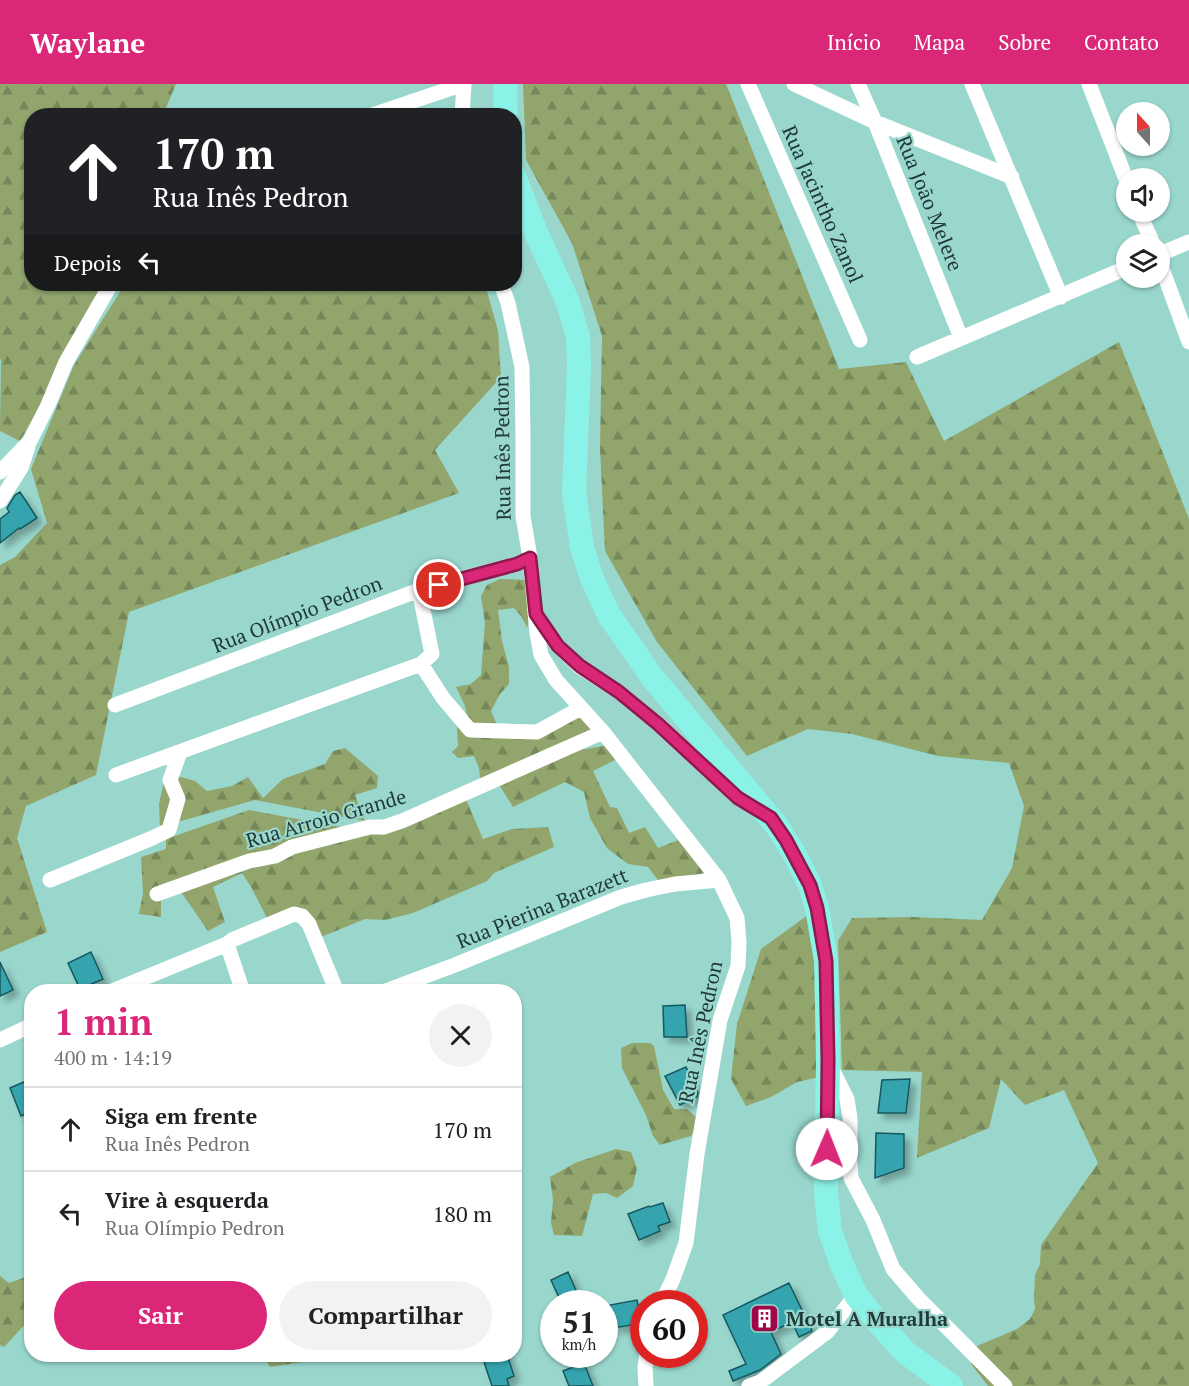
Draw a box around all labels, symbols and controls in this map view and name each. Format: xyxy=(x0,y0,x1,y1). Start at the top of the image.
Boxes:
text: Waylane xyxy=(30,24,145,61)
text: Início xyxy=(827,28,881,56)
text: Mapa xyxy=(914,28,965,56)
text: Sobre xyxy=(998,28,1051,56)
text: Contato xyxy=(1084,28,1159,56)
north arrow xyxy=(1116,102,1170,156)
map controls xyxy=(1116,102,1170,288)
street label: Rua Jacintho Zanol xyxy=(776,121,870,287)
text: 170 m xyxy=(153,125,274,181)
street label: Rua João Melere xyxy=(890,131,970,275)
icon: ahead xyxy=(54,132,132,210)
button: sound xyxy=(1116,168,1170,222)
text: Rua Inês Pedron xyxy=(153,179,348,215)
button: layers xyxy=(1116,234,1170,288)
icon: left xyxy=(133,246,166,279)
text: Depois xyxy=(54,248,121,277)
street label: Rua Inês Pedron xyxy=(487,375,517,521)
pin xyxy=(413,559,464,610)
icon: arrive xyxy=(422,568,455,601)
street label: Rua Olímpio Pedron xyxy=(208,569,386,659)
street label: Rua Arroio Grande xyxy=(243,782,409,854)
street label: Rua Pierina Barazett xyxy=(452,861,632,955)
street label: Rua Inês Pedron xyxy=(672,958,728,1106)
text: 1 min xyxy=(54,998,152,1045)
button: close xyxy=(429,1004,492,1067)
text: 400 m · 14:19 xyxy=(54,1044,172,1071)
text: Siga em frente xyxy=(105,1101,257,1130)
icon: ahead xyxy=(54,1113,87,1146)
text: 170 m xyxy=(432,1115,492,1144)
position arrow xyxy=(795,1117,859,1181)
text: Rua Inês Pedron xyxy=(105,1130,250,1157)
text: Vire à esquerda xyxy=(105,1185,269,1214)
icon: left xyxy=(54,1197,87,1230)
text: 180 m xyxy=(432,1199,492,1228)
text: Rua Olímpio Pedron xyxy=(105,1214,285,1241)
button: Sair xyxy=(54,1281,267,1350)
button: Compartilhar xyxy=(279,1281,492,1350)
speed limit sign: 60 xyxy=(630,1290,708,1368)
text: 51 xyxy=(562,1302,596,1342)
building icon: Motel A Muralha xyxy=(749,1302,781,1334)
place label: Motel A Muralha xyxy=(786,1305,948,1332)
text: km/h xyxy=(562,1334,596,1354)

